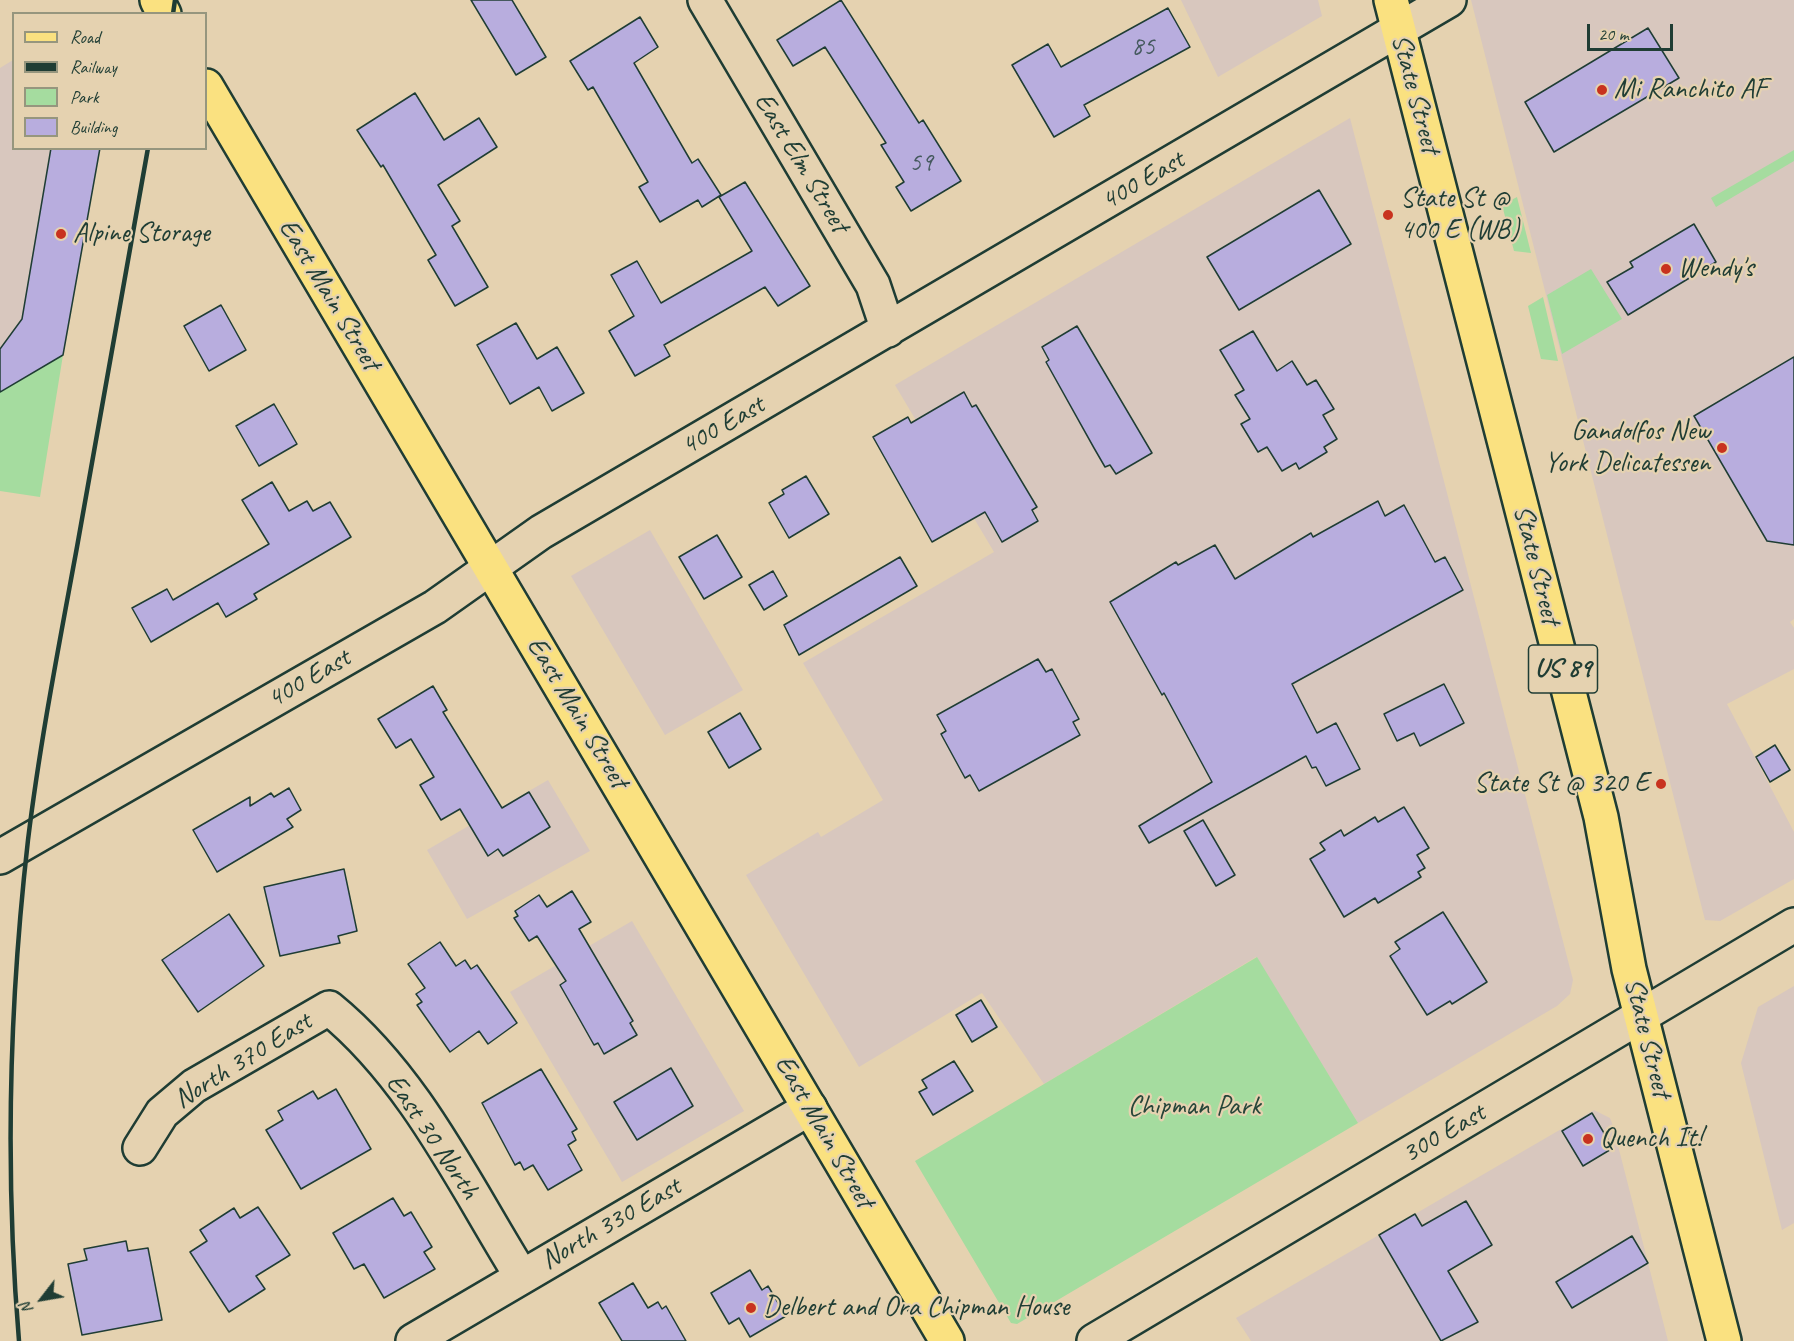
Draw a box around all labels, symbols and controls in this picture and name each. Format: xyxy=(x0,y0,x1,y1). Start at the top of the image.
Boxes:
legend xyxy=(12,12,207,150)
scale bar xyxy=(1590,12,1676,50)
text: 20 m xyxy=(1598,23,1629,45)
text: Road xyxy=(70,26,100,48)
house number: 85 xyxy=(1131,31,1155,63)
street label: State Street xyxy=(1383,31,1447,157)
text: Railway xyxy=(70,56,117,78)
place label: Mi Ranchito AF xyxy=(1614,73,1767,107)
marker: Mi Ranchito AF xyxy=(1595,83,1609,97)
text: Park xyxy=(70,86,99,108)
street label: East Elm Street xyxy=(746,87,856,239)
text: Building xyxy=(70,116,117,138)
street label: 400 East xyxy=(1095,144,1191,218)
house number: 59 xyxy=(909,147,933,179)
place label: State St @ 400 E (WB) xyxy=(1400,182,1519,248)
marker: State St @ 400 E (WB) xyxy=(1381,208,1395,222)
street label: East Main Street xyxy=(271,213,387,377)
place label: Alpine Storage xyxy=(73,217,210,251)
marker: Alpine Storage xyxy=(54,227,68,241)
place label: Wendy's xyxy=(1678,252,1754,286)
marker: Wendy's xyxy=(1659,262,1673,276)
street label: 400 East xyxy=(675,389,771,463)
place label: Gandolfos New York Delicatessen xyxy=(1544,415,1710,481)
marker: Gandolfos New York Delicatessen xyxy=(1715,441,1729,455)
street label: State Street xyxy=(1505,502,1567,628)
street label: East Main Street xyxy=(519,631,635,795)
street label: 400 East xyxy=(261,642,357,716)
road number: US 89 xyxy=(1528,645,1598,693)
place label: State St @ 320 E xyxy=(1474,767,1649,801)
marker: State St @ 320 E xyxy=(1654,777,1668,791)
street label: State Street xyxy=(1616,975,1678,1101)
street label: North 370 East xyxy=(168,1005,318,1117)
street label: East Main Street xyxy=(767,1050,881,1214)
street label: East 30 North xyxy=(378,1068,486,1206)
park label: Chipman Park xyxy=(1128,1090,1260,1124)
street label: 300 East xyxy=(1396,1097,1492,1171)
place label: Quench It! xyxy=(1600,1122,1702,1156)
marker: Quench It! xyxy=(1581,1132,1595,1146)
street label: North 330 East xyxy=(535,1170,687,1278)
north arrow xyxy=(12,1269,72,1329)
place label: Delbert and Ora Chipman House xyxy=(763,1291,1069,1325)
text: N xyxy=(15,1299,38,1318)
marker: Delbert and Ora Chipman House xyxy=(744,1301,758,1315)

